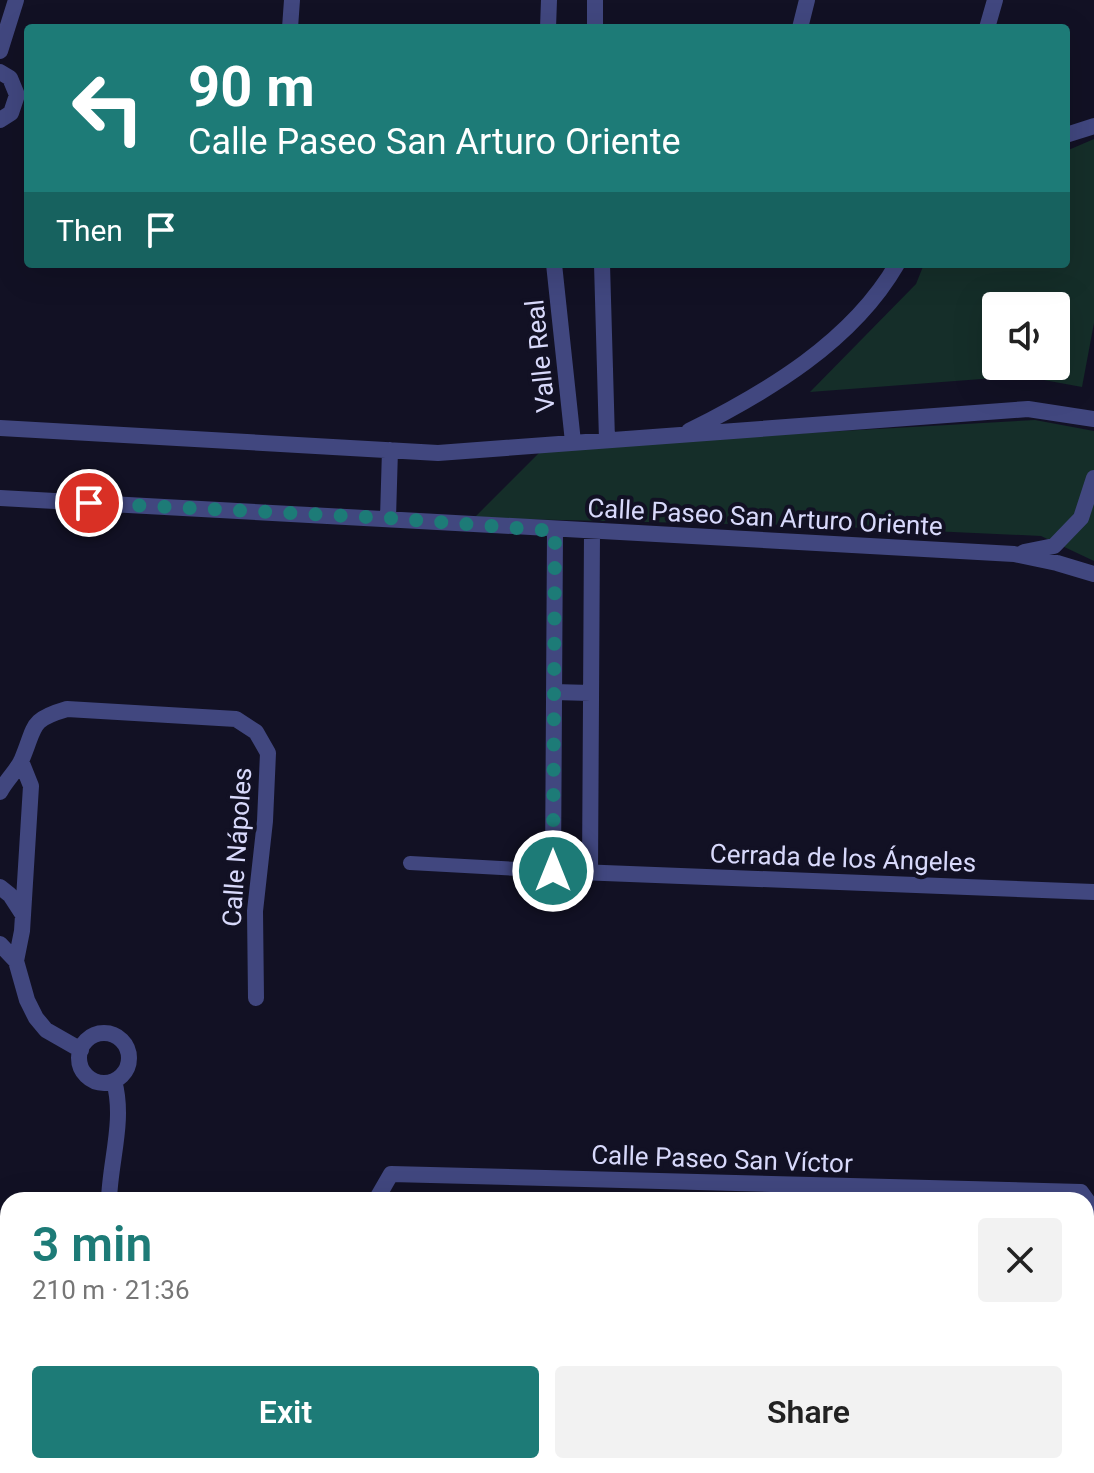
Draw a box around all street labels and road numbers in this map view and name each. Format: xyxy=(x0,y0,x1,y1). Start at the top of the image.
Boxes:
street label: Valle Real xyxy=(519,298,561,414)
street label: Calle Paseo San Arturo Oriente xyxy=(587,493,943,541)
street label: Calle Nápoles xyxy=(216,766,258,928)
street label: Cerrada de los Ángeles xyxy=(709,838,977,878)
street label: Calle Paseo San Víctor xyxy=(591,1139,853,1179)

